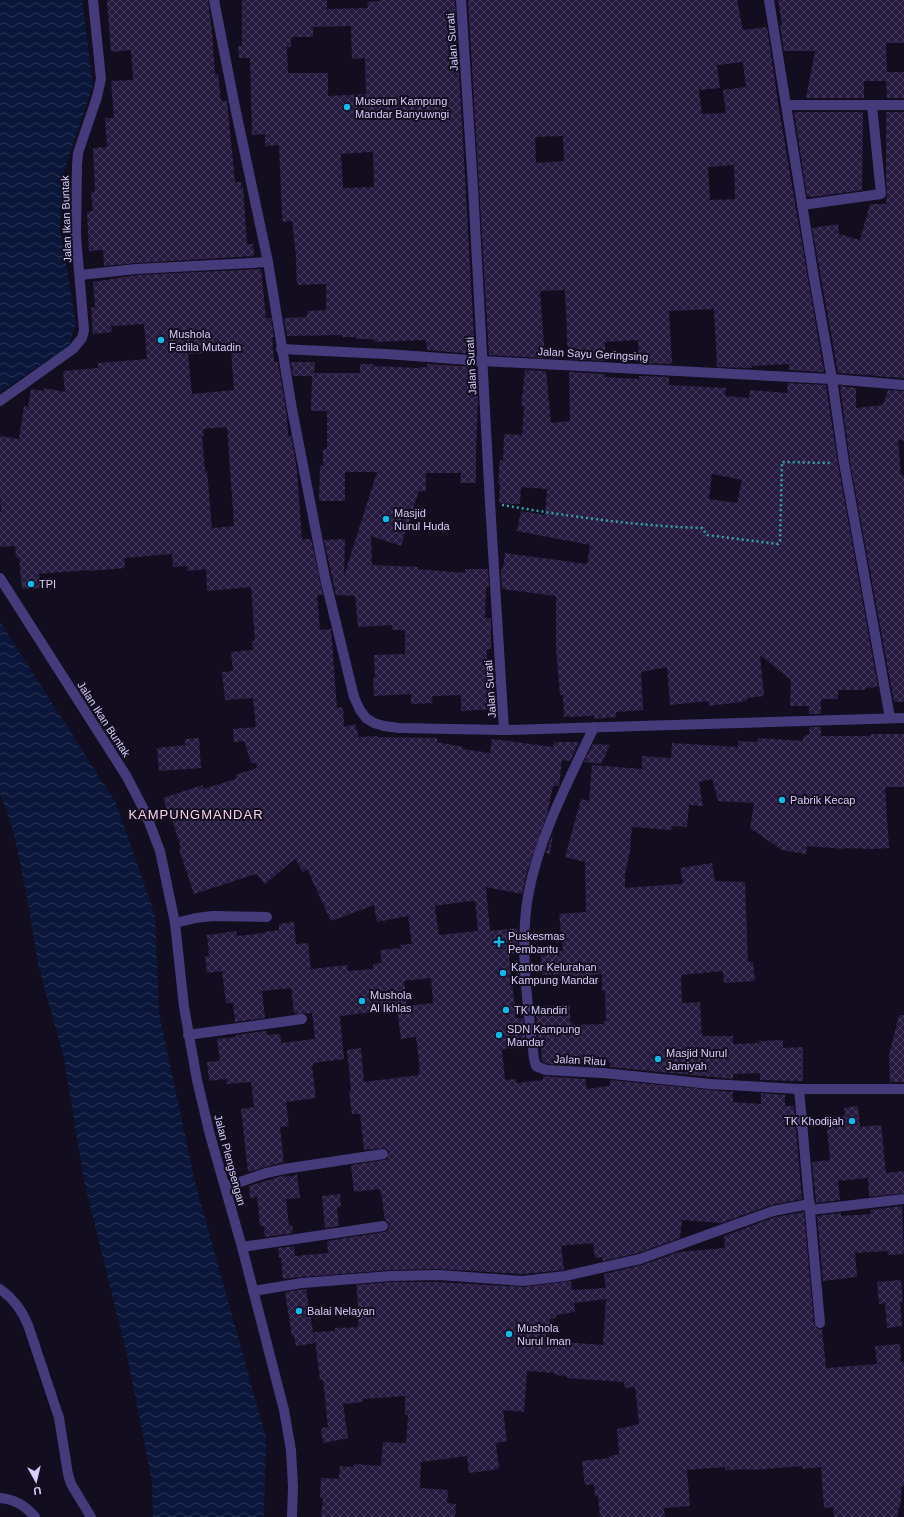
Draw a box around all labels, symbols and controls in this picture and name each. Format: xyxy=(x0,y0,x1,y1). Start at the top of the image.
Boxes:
street label: Jalan Surati xyxy=(444,13,460,71)
place label: Museum Kampung Mandar Banyuwngi xyxy=(355,95,449,120)
marker: Museum Kampung Mandar Banyuwngi xyxy=(342,102,352,112)
street label: Jalan Ikan Buntak xyxy=(58,175,74,263)
place label: Mushola Fadila Mutadin xyxy=(169,328,241,353)
marker: Mushola Fadila Mutadin xyxy=(156,335,166,345)
street label: Jalan Surati xyxy=(463,337,479,395)
street label: Jalan Sayu Geringsing xyxy=(537,345,649,363)
place label: Masjid Nurul Huda xyxy=(394,507,451,532)
marker: Masjid Nurul Huda xyxy=(381,514,391,524)
place label: TPI xyxy=(39,578,56,590)
marker: TPI xyxy=(26,579,36,589)
street label: Jalan Surati xyxy=(482,660,498,718)
street label: Jalan Ikan Buntak xyxy=(75,679,133,759)
place label: Pabrik Kecap xyxy=(790,794,855,806)
marker: Pabrik Kecap xyxy=(777,795,787,805)
district label: KAMPUNGMANDAR xyxy=(128,807,264,822)
place label: Puskesmas Pembantu xyxy=(508,930,565,955)
marker: Puskesmas Pembantu xyxy=(493,936,505,948)
place label: Kantor Kelurahan Kampung Mandar xyxy=(511,961,599,986)
marker: Kantor Kelurahan Kampung Mandar xyxy=(498,968,508,978)
place label: Mushola Al Ikhlas xyxy=(370,989,412,1014)
marker: Mushola Al Ikhlas xyxy=(357,996,367,1006)
place label: TK Mandiri xyxy=(514,1004,567,1016)
marker: TK Mandiri xyxy=(501,1005,511,1015)
place label: SDN Kampung Mandar xyxy=(507,1023,580,1048)
marker: SDN Kampung Mandar xyxy=(494,1030,504,1040)
place label: Masjid Nurul Jamiyah xyxy=(666,1047,727,1072)
street label: Jalan Riau xyxy=(554,1053,606,1067)
marker: Masjid Nurul Jamiyah xyxy=(653,1054,663,1064)
street label: Jalan Plengsengan xyxy=(212,1113,248,1207)
place label: TK Khodijah xyxy=(784,1115,844,1127)
marker: TK Khodijah xyxy=(847,1116,857,1126)
place label: Balai Nelayan xyxy=(307,1305,375,1317)
marker: Balai Nelayan xyxy=(294,1306,304,1316)
place label: Mushola Nurul Iman xyxy=(517,1322,571,1347)
marker: Mushola Nurul Iman xyxy=(504,1329,514,1339)
north arrow xyxy=(16,1461,56,1501)
text: U xyxy=(33,1484,42,1497)

